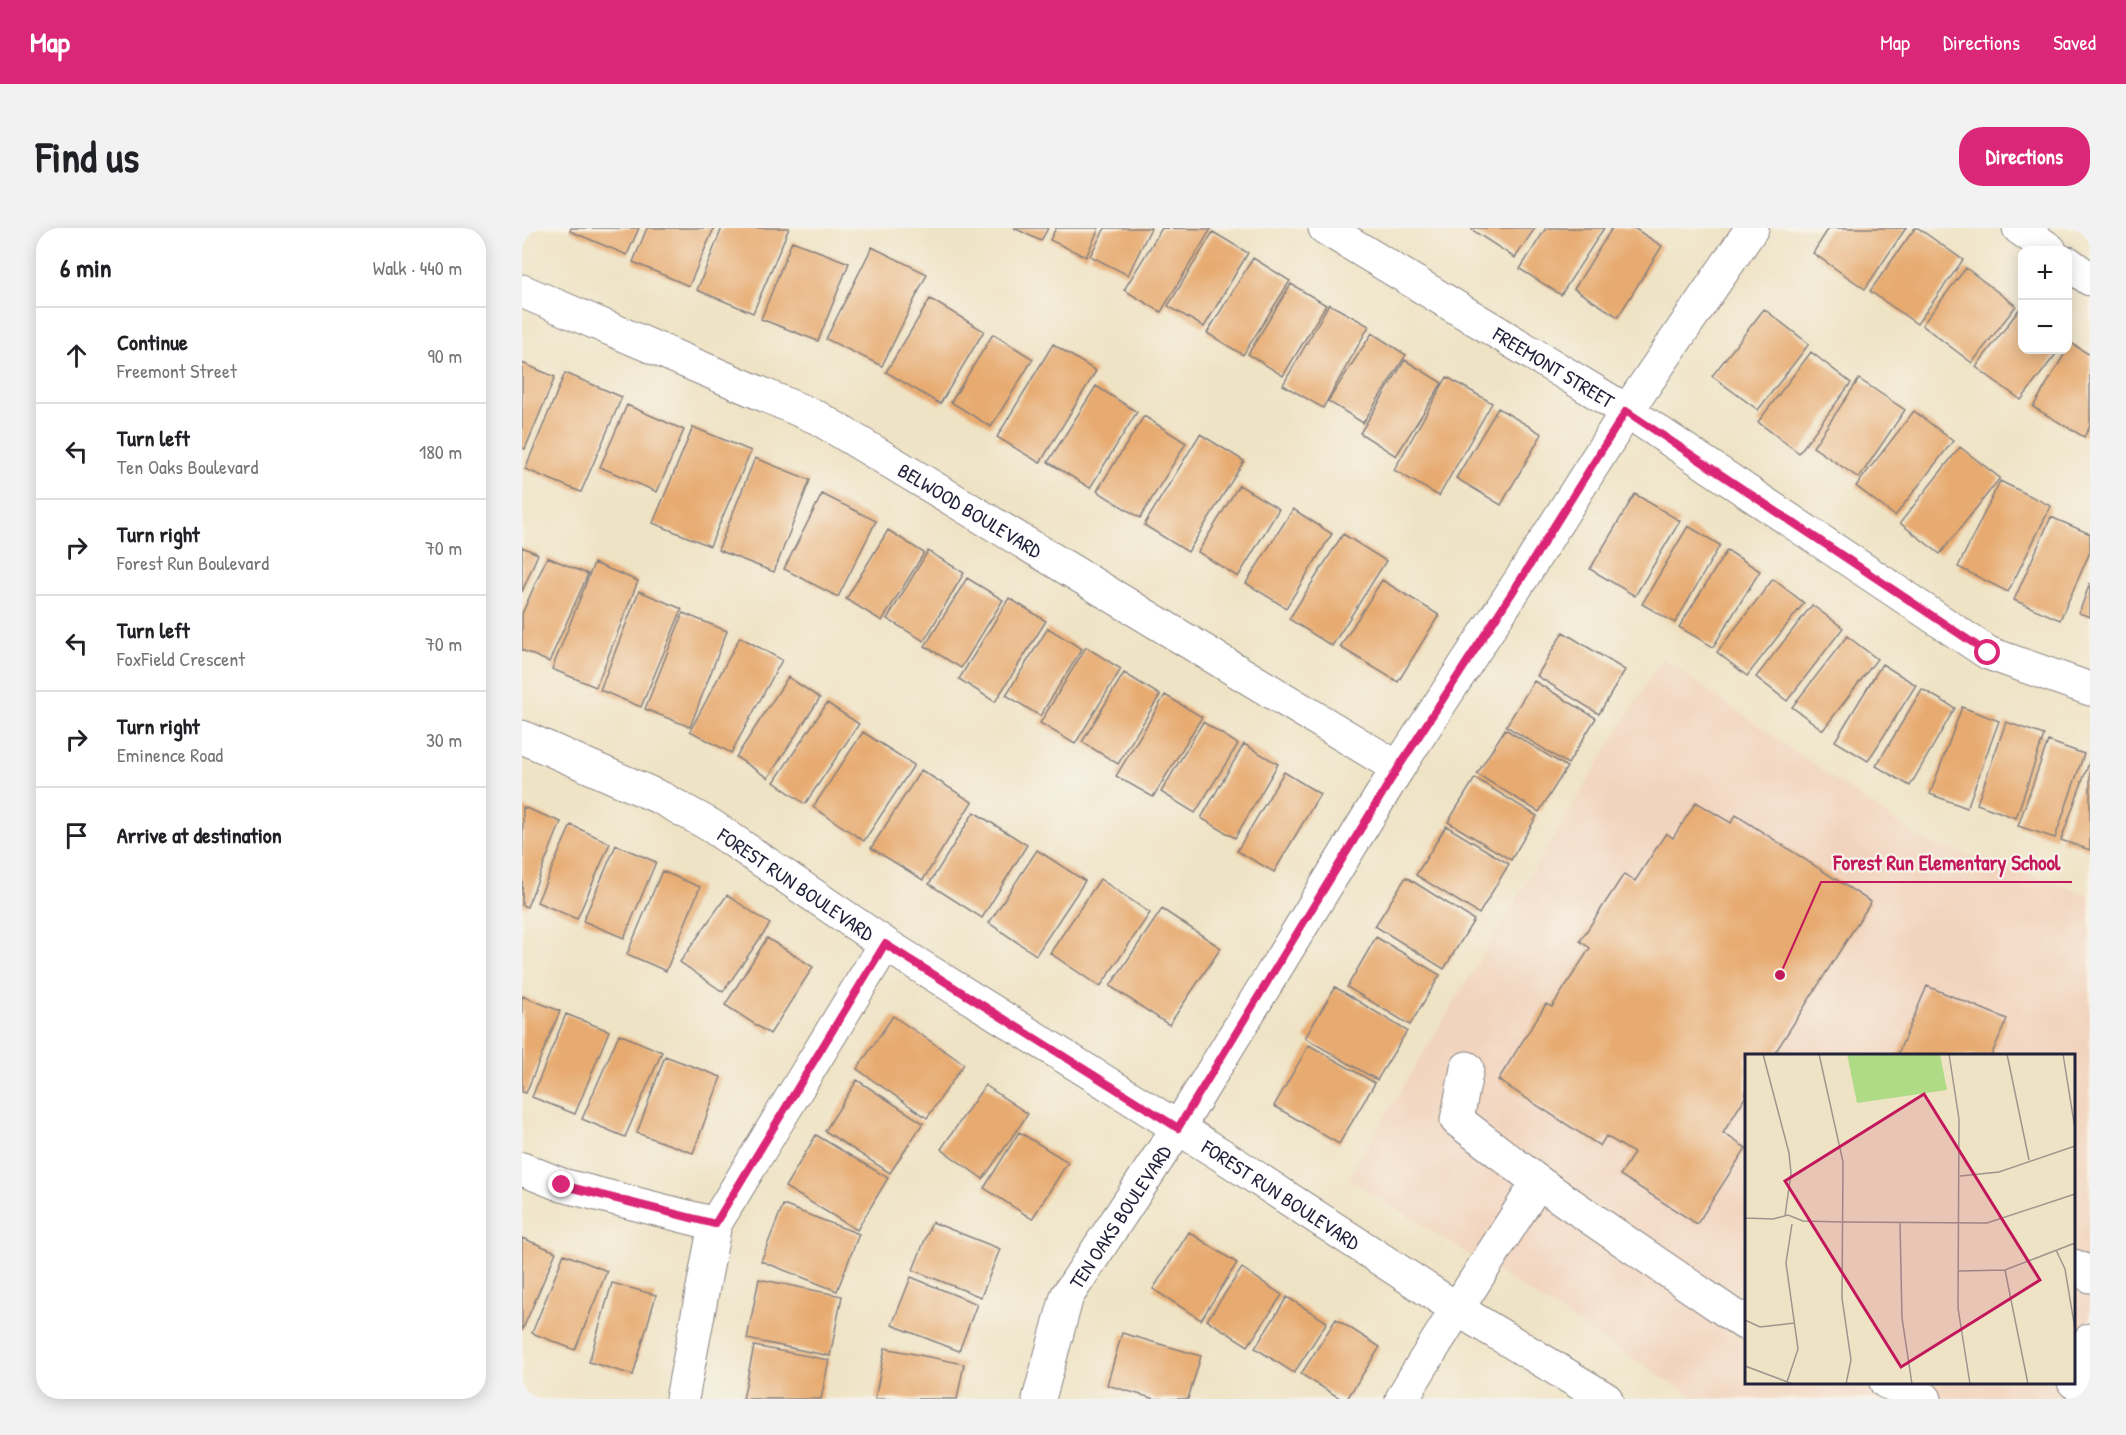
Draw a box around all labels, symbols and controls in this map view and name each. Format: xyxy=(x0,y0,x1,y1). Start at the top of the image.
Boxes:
text: Map xyxy=(30,23,70,61)
text: Map xyxy=(1880,28,1910,57)
text: Directions xyxy=(1943,28,2020,57)
text: Saved xyxy=(2053,28,2096,57)
button: Directions xyxy=(1959,127,2090,186)
text: Find us xyxy=(36,128,139,185)
map controls xyxy=(2018,246,2072,354)
button: + xyxy=(2018,246,2072,300)
text: 6 min xyxy=(60,250,112,285)
text: Walk · 440 m xyxy=(373,254,462,281)
button: − xyxy=(2018,300,2072,354)
street label: FREEMONT STREET xyxy=(1488,319,1620,414)
text: Continue xyxy=(117,327,188,357)
icon: ahead xyxy=(60,339,93,372)
text: 90 m xyxy=(428,342,462,369)
text: Freemont Street xyxy=(117,357,237,384)
text: Turn left xyxy=(117,423,190,453)
icon: left xyxy=(60,435,93,468)
text: 180 m xyxy=(419,438,462,465)
text: Ten Oaks Boulevard xyxy=(117,453,258,480)
street label: BELWOOD BOULEVARD xyxy=(893,456,1048,564)
text: Turn right xyxy=(117,519,200,549)
icon: right xyxy=(60,531,93,564)
text: 70 m xyxy=(425,534,462,561)
text: Forest Run Boulevard xyxy=(117,549,269,576)
text: Turn left xyxy=(117,615,190,645)
icon: left xyxy=(60,627,93,660)
text: 70 m xyxy=(425,630,462,657)
route start xyxy=(1974,639,2000,665)
text: FoxField Crescent xyxy=(117,645,245,672)
text: Turn right xyxy=(117,711,200,741)
icon: right xyxy=(60,723,93,756)
text: 30 m xyxy=(426,726,462,753)
text: Eminence Road xyxy=(117,741,223,768)
icon: arrive xyxy=(60,819,93,852)
text: Arrive at destination xyxy=(117,820,282,850)
street label: FOREST RUN BOULEVARD xyxy=(712,820,880,947)
callout: Forest Run Elementary School xyxy=(1821,843,2072,882)
text: Forest Run Elementary School xyxy=(1833,848,2061,878)
inset map xyxy=(1745,1054,2075,1384)
street label: FOREST RUN BOULEVARD xyxy=(1196,1132,1366,1256)
street label: TEN OAKS BOULEVARD xyxy=(1062,1139,1177,1294)
route end xyxy=(548,1171,574,1197)

